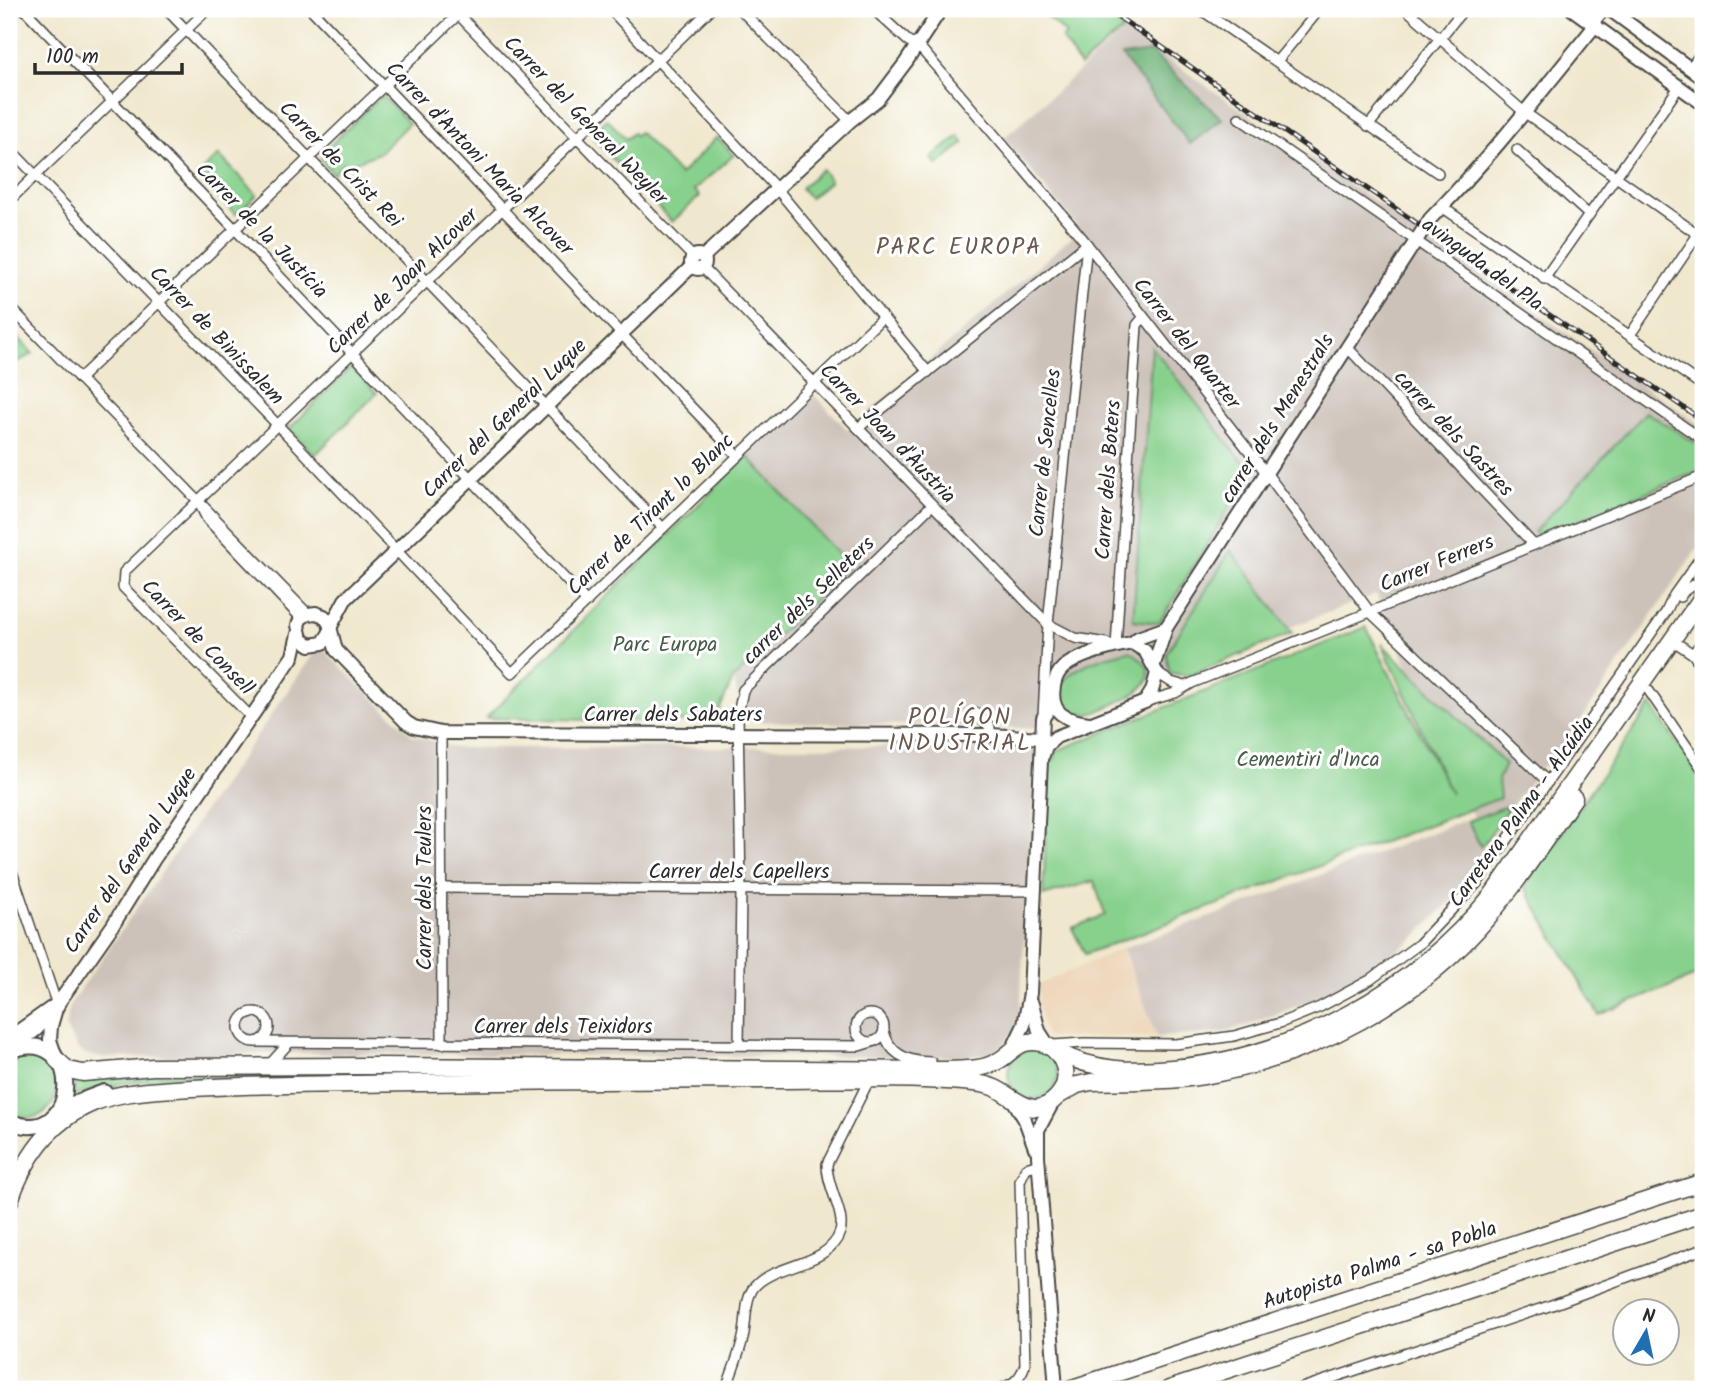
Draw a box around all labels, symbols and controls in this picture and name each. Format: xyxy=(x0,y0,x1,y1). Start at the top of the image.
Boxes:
street label: Carrer del General Weyler xyxy=(495,29,676,214)
scale bar xyxy=(35,32,182,76)
text: 100 m xyxy=(46,41,99,74)
street label: Carrer d'Antoni Maria Alcover xyxy=(377,54,582,265)
street label: Carrer de Crist Rei xyxy=(270,94,410,237)
street label: Carrer de la Justícia xyxy=(187,155,335,307)
street label: Carrer de Joan Alcover xyxy=(319,200,487,363)
street label: avinguda del Pla xyxy=(1414,209,1550,321)
district label: PARC EUROPA xyxy=(876,230,1042,266)
street label: Carrer de Binissalem xyxy=(141,259,291,413)
street label: Carrer del Quarter xyxy=(1124,271,1249,418)
street label: carrer dels Menestrals xyxy=(1212,328,1344,510)
street label: Carrer del General Luque xyxy=(415,331,596,507)
street label: Carrer Joan d'Àustria xyxy=(811,356,963,512)
street label: carrer dels Sastres xyxy=(1385,363,1521,505)
street label: Carrer de Sencelles xyxy=(1021,367,1071,539)
street label: Carrer dels Boters xyxy=(1087,399,1131,561)
street label: Carrer de Tirant lo Blanc xyxy=(560,426,742,604)
street label: Carrer Ferrers xyxy=(1375,526,1499,602)
street label: carrer dels Selleters xyxy=(735,529,883,673)
street label: Carrer de Consell xyxy=(133,572,261,704)
park label: Parc Europa xyxy=(613,629,717,662)
street label: Carrer dels Sabaters xyxy=(584,699,763,732)
district label: POLÍGON INDUSTRIAL xyxy=(889,700,1031,762)
street label: Carretera Palma - Alcúdia xyxy=(1441,709,1603,915)
park label: Cementiri d'Inca xyxy=(1236,744,1380,777)
street label: Carrer del General Luque xyxy=(56,761,206,961)
street label: Carrer dels Teulers xyxy=(409,806,442,970)
street label: Carrer dels Capellers xyxy=(648,856,830,889)
street label: Carrer dels Teixidors xyxy=(473,1011,653,1044)
street label: Autopista Palma - sa Pobla xyxy=(1259,1213,1501,1319)
north arrow xyxy=(1610,1296,1680,1366)
text: N xyxy=(1640,1301,1657,1333)

